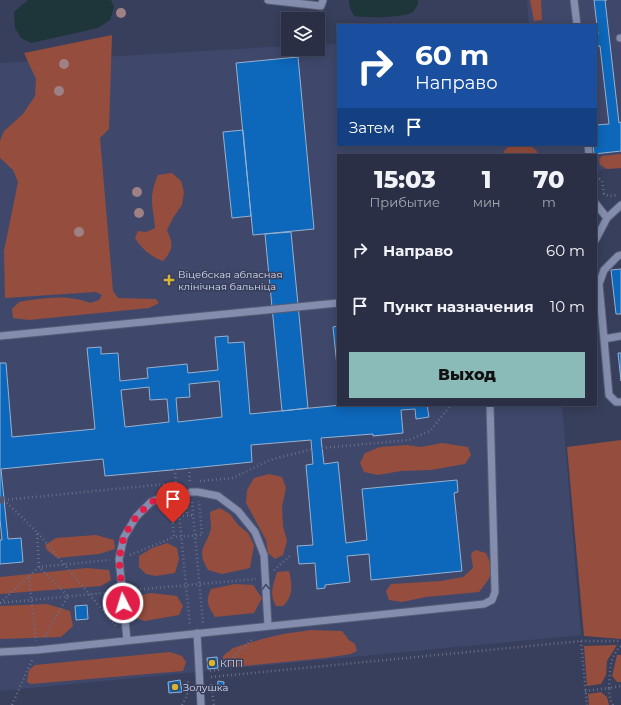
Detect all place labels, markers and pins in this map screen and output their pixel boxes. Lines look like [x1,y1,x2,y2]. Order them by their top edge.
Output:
place label: Віцебская абласная клінічная бальніца [178,268,283,293]
marker: Віцебская абласная клінічная бальніца [163,274,175,286]
pin [156,482,190,523]
place label: КПП [220,657,243,670]
marker: КПП [207,658,217,668]
place label: Золушка [183,681,228,694]
marker: Золушка [170,682,180,692]

